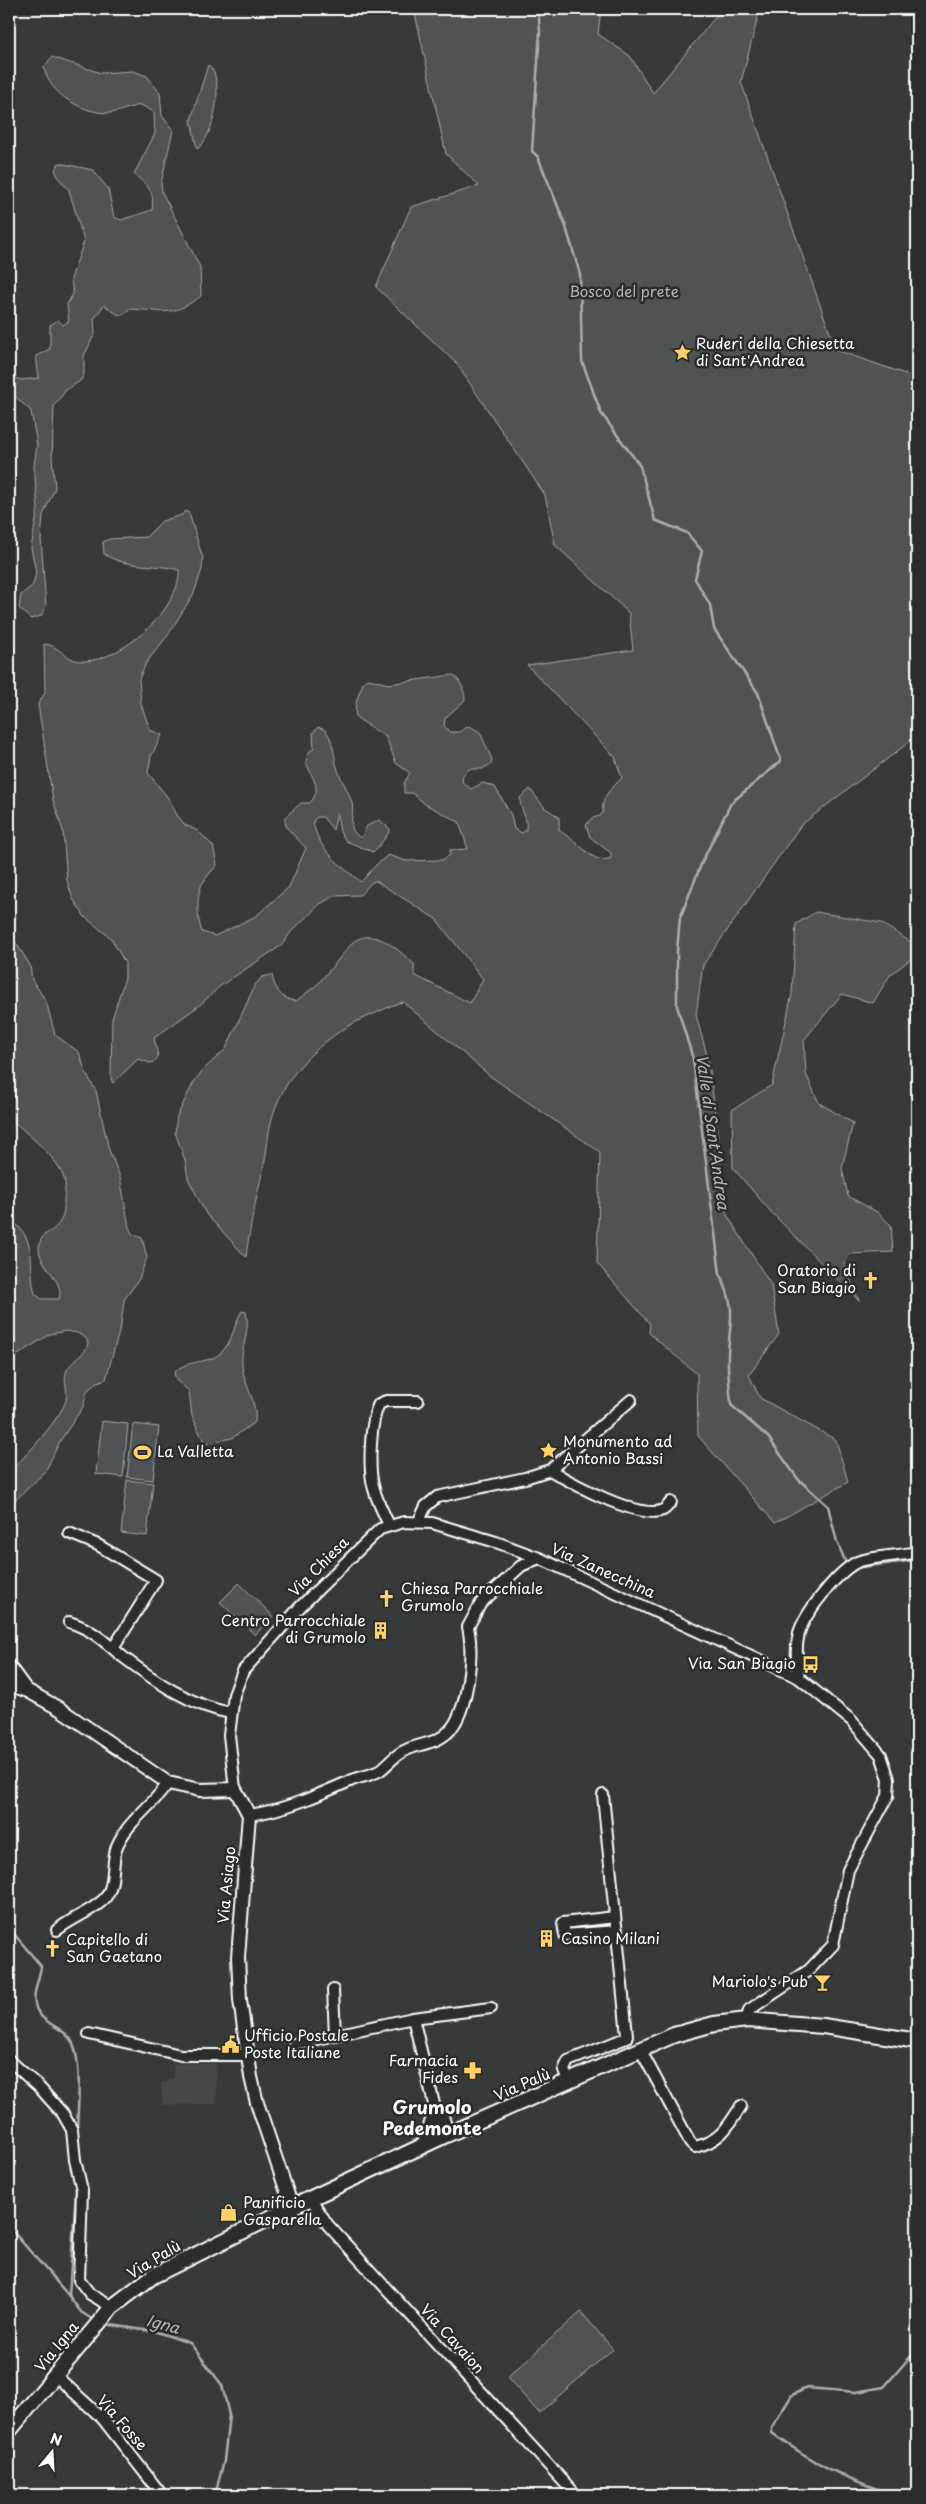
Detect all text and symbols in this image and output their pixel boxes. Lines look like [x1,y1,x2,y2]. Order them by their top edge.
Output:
park label: Bosco del prete [569,279,679,302]
place label: Ruderi della Chiesetta di Sant'Andrea [696,331,855,371]
place icon: Ruderi della Chiesetta di Sant'Andrea [672,343,692,363]
water label: Valle di Sant'Andrea [691,1053,737,1212]
place label: Oratorio di San Biagio [777,1258,856,1298]
church icon: Oratorio di San Biagio [860,1270,880,1290]
place label: Monumento ad Antonio Bassi [563,1429,672,1469]
place label: La Valletta [157,1439,234,1462]
place icon: Monumento ad Antonio Bassi [539,1441,559,1461]
sports icon: La Valletta [133,1442,153,1462]
street label: Via Chiesa [282,1530,354,1601]
street label: Via Zanecchina [548,1536,660,1603]
place label: Chiesa Parrocchiale Grumolo [401,1576,543,1616]
church icon: Chiesa Parrocchiale Grumolo [377,1588,397,1608]
place label: Centro Parrocchiale di Grumolo [221,1608,366,1648]
building icon: Centro Parrocchiale di Grumolo [370,1620,390,1640]
place label: Via San Biagio [688,1651,796,1674]
bus stop icon: Via San Biagio [800,1654,820,1674]
street label: Via Asiago [211,1845,240,1925]
place label: Casino Milani [561,1926,660,1949]
place label: Capitello di San Gaetano [66,1927,162,1967]
building icon: Casino Milani [537,1929,557,1949]
church icon: Capitello di San Gaetano [42,1939,62,1959]
place label: Mariolo's Pub [712,1969,808,1992]
bar icon: Mariolo's Pub [812,1972,832,1992]
place label: Ufficio Postale Poste Italiane [244,2023,349,2063]
public building icon: Ufficio Postale Poste Italiane [220,2035,240,2055]
place label: Farmacia Fides [389,2048,459,2088]
pharmacy icon: Farmacia Fides [462,2060,482,2080]
street label: Via Palù [490,2061,553,2106]
district label: Grumolo Pedemonte [383,2093,482,2141]
place label: Panificio Gasparella [243,2190,322,2230]
shop icon: Panificio Gasparella [219,2202,239,2222]
street label: Via Palù [122,2234,185,2284]
street label: Via Cavaion [415,2298,491,2378]
water label: Igna [144,2307,184,2339]
street label: Via Igna [28,2315,84,2376]
street label: Via Fosse [92,2389,154,2455]
north arrow [28,2426,78,2476]
text: N [48,2427,65,2451]

